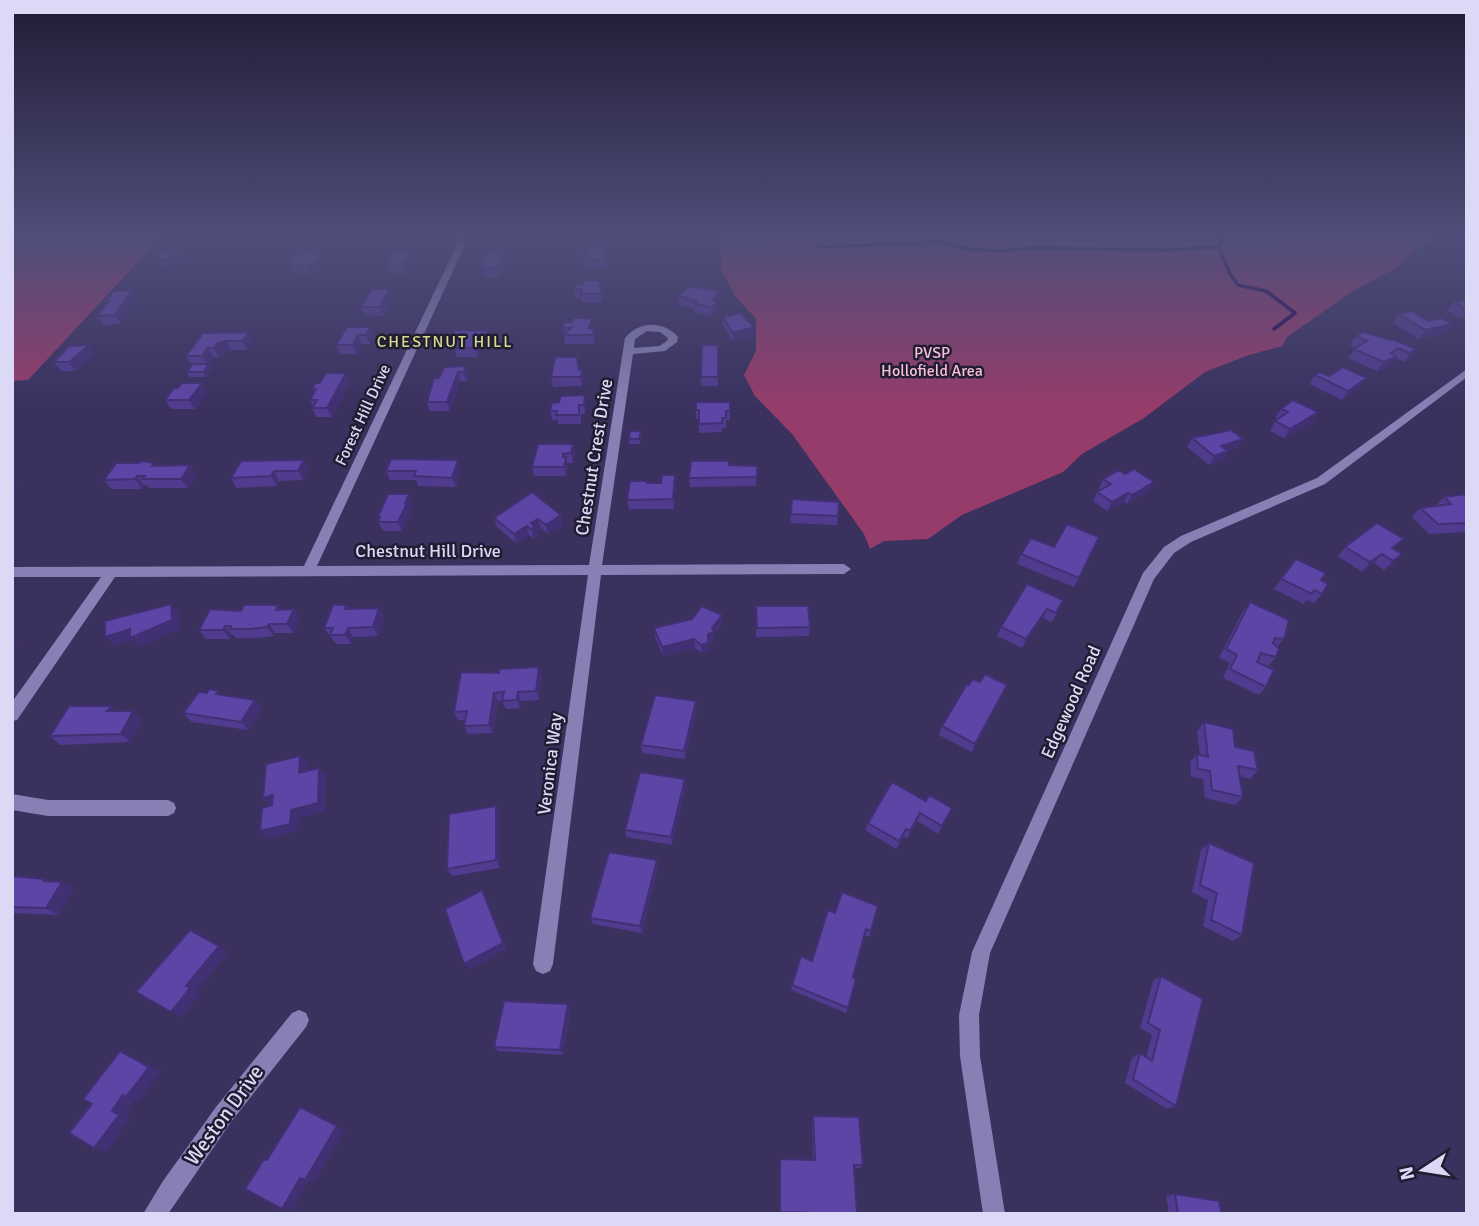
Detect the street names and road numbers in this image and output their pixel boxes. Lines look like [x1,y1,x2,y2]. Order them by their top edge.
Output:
street label: Forest Hill Drive [331,361,395,469]
street label: Chestnut Crest Drive [571,377,617,537]
street label: Chestnut Hill Drive [355,540,501,562]
street label: Edgewood Road [1036,642,1106,762]
street label: Veronica Way [533,711,567,816]
street label: Weston Drive [179,1060,269,1170]

